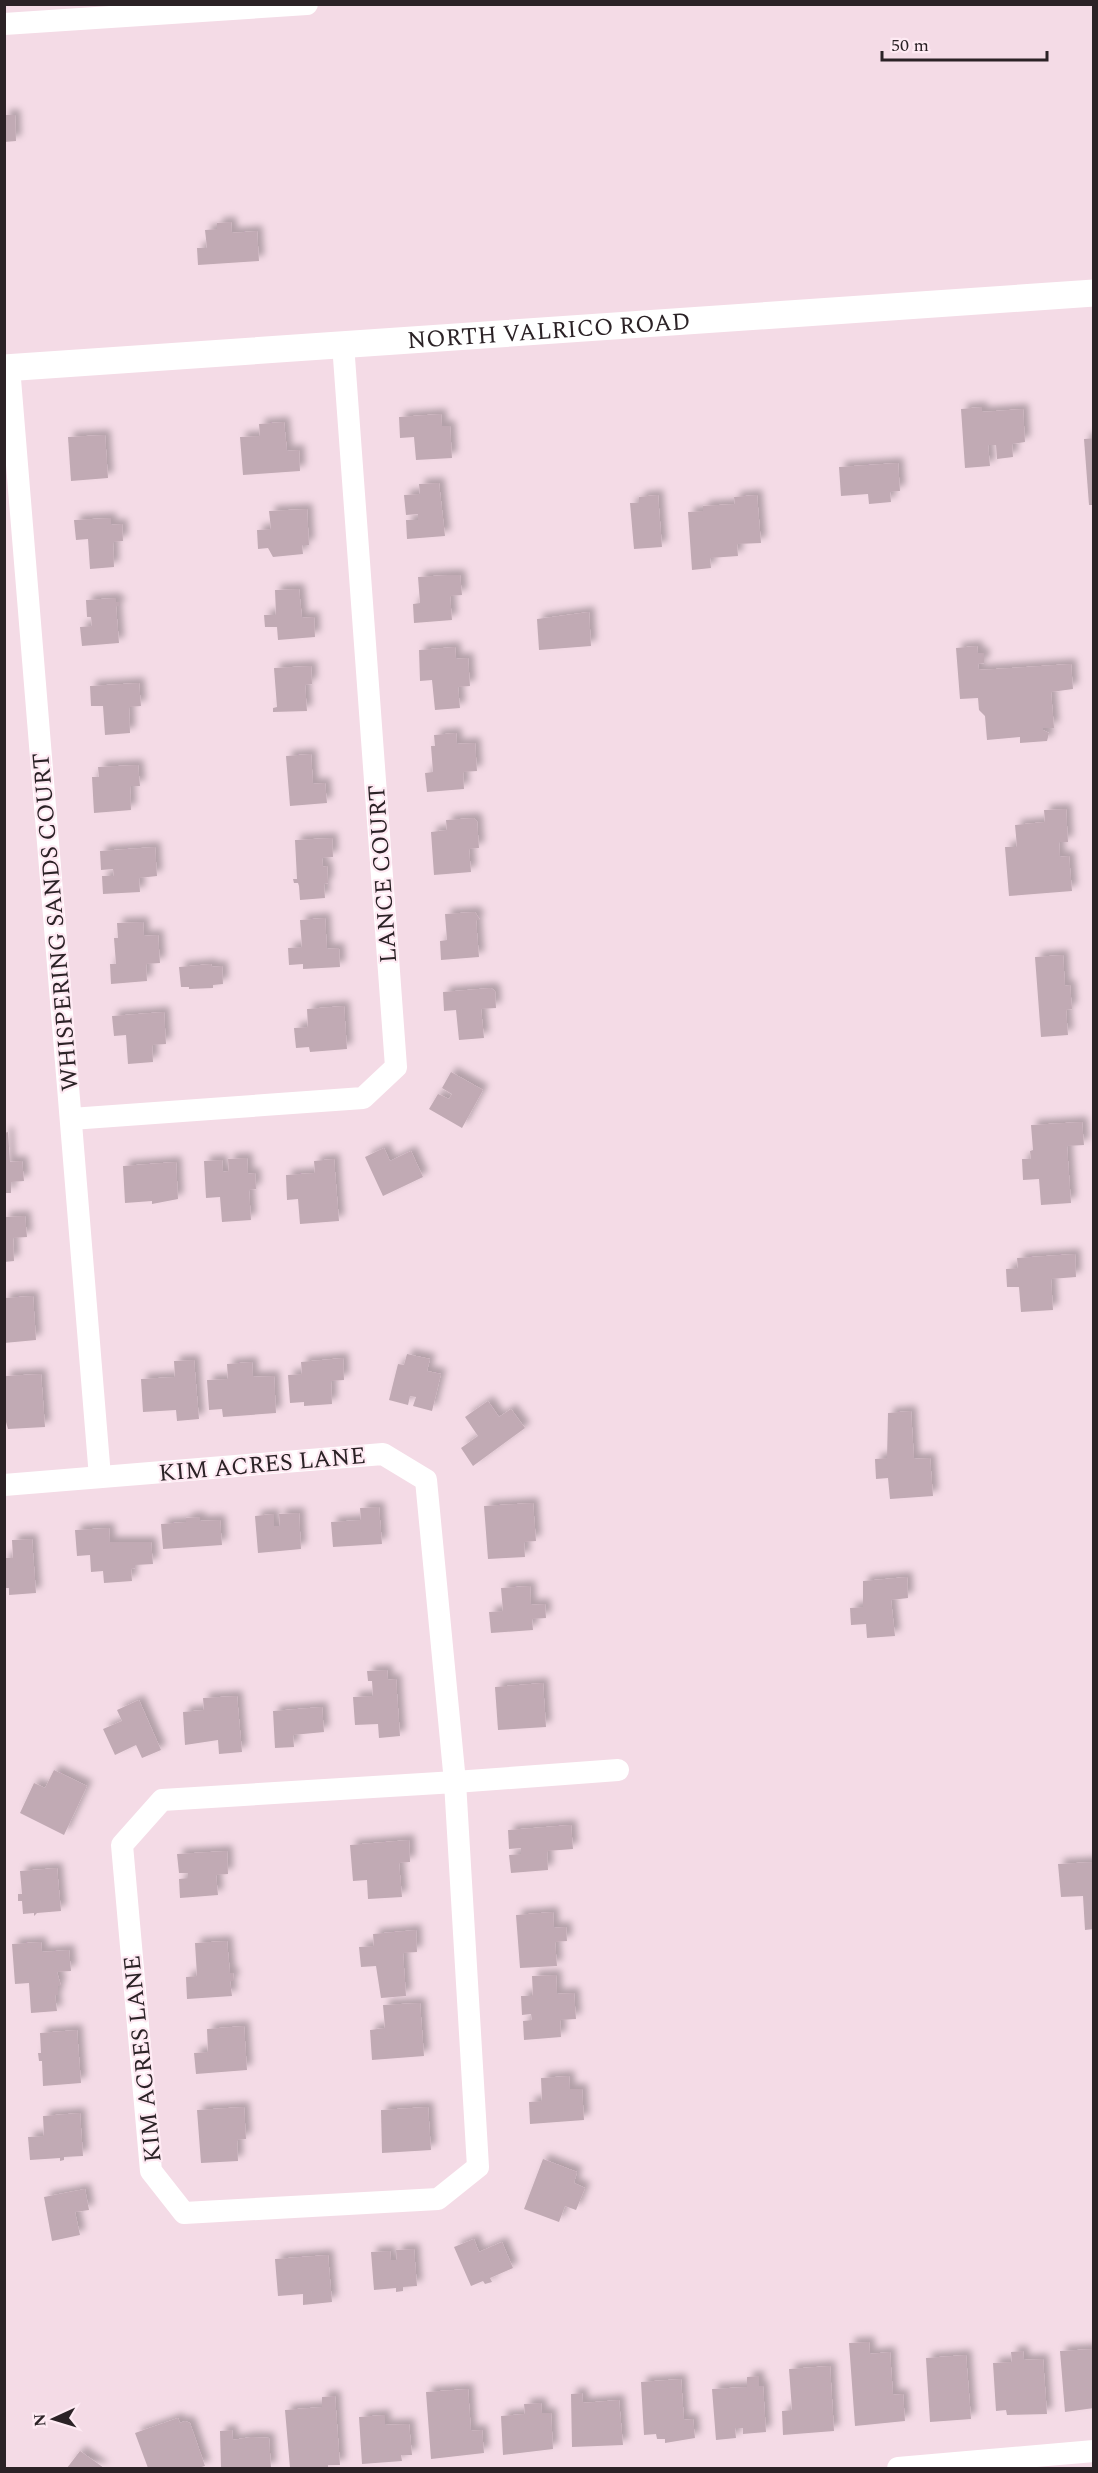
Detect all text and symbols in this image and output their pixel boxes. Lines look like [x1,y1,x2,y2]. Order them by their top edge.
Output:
scale bar [882,24,1047,62]
text: 50 m [891,32,929,59]
street label: NORTH VALRICO ROAD [406,304,692,359]
street label: WHISPERING SANDS COURT [23,751,89,1093]
street label: LANCE COURT [359,784,407,964]
street label: KIM ACRES LANE [157,1438,367,1492]
street label: KIM ACRES LANE [114,1954,172,2164]
north arrow [24,2389,84,2449]
text: N [28,2413,52,2427]

